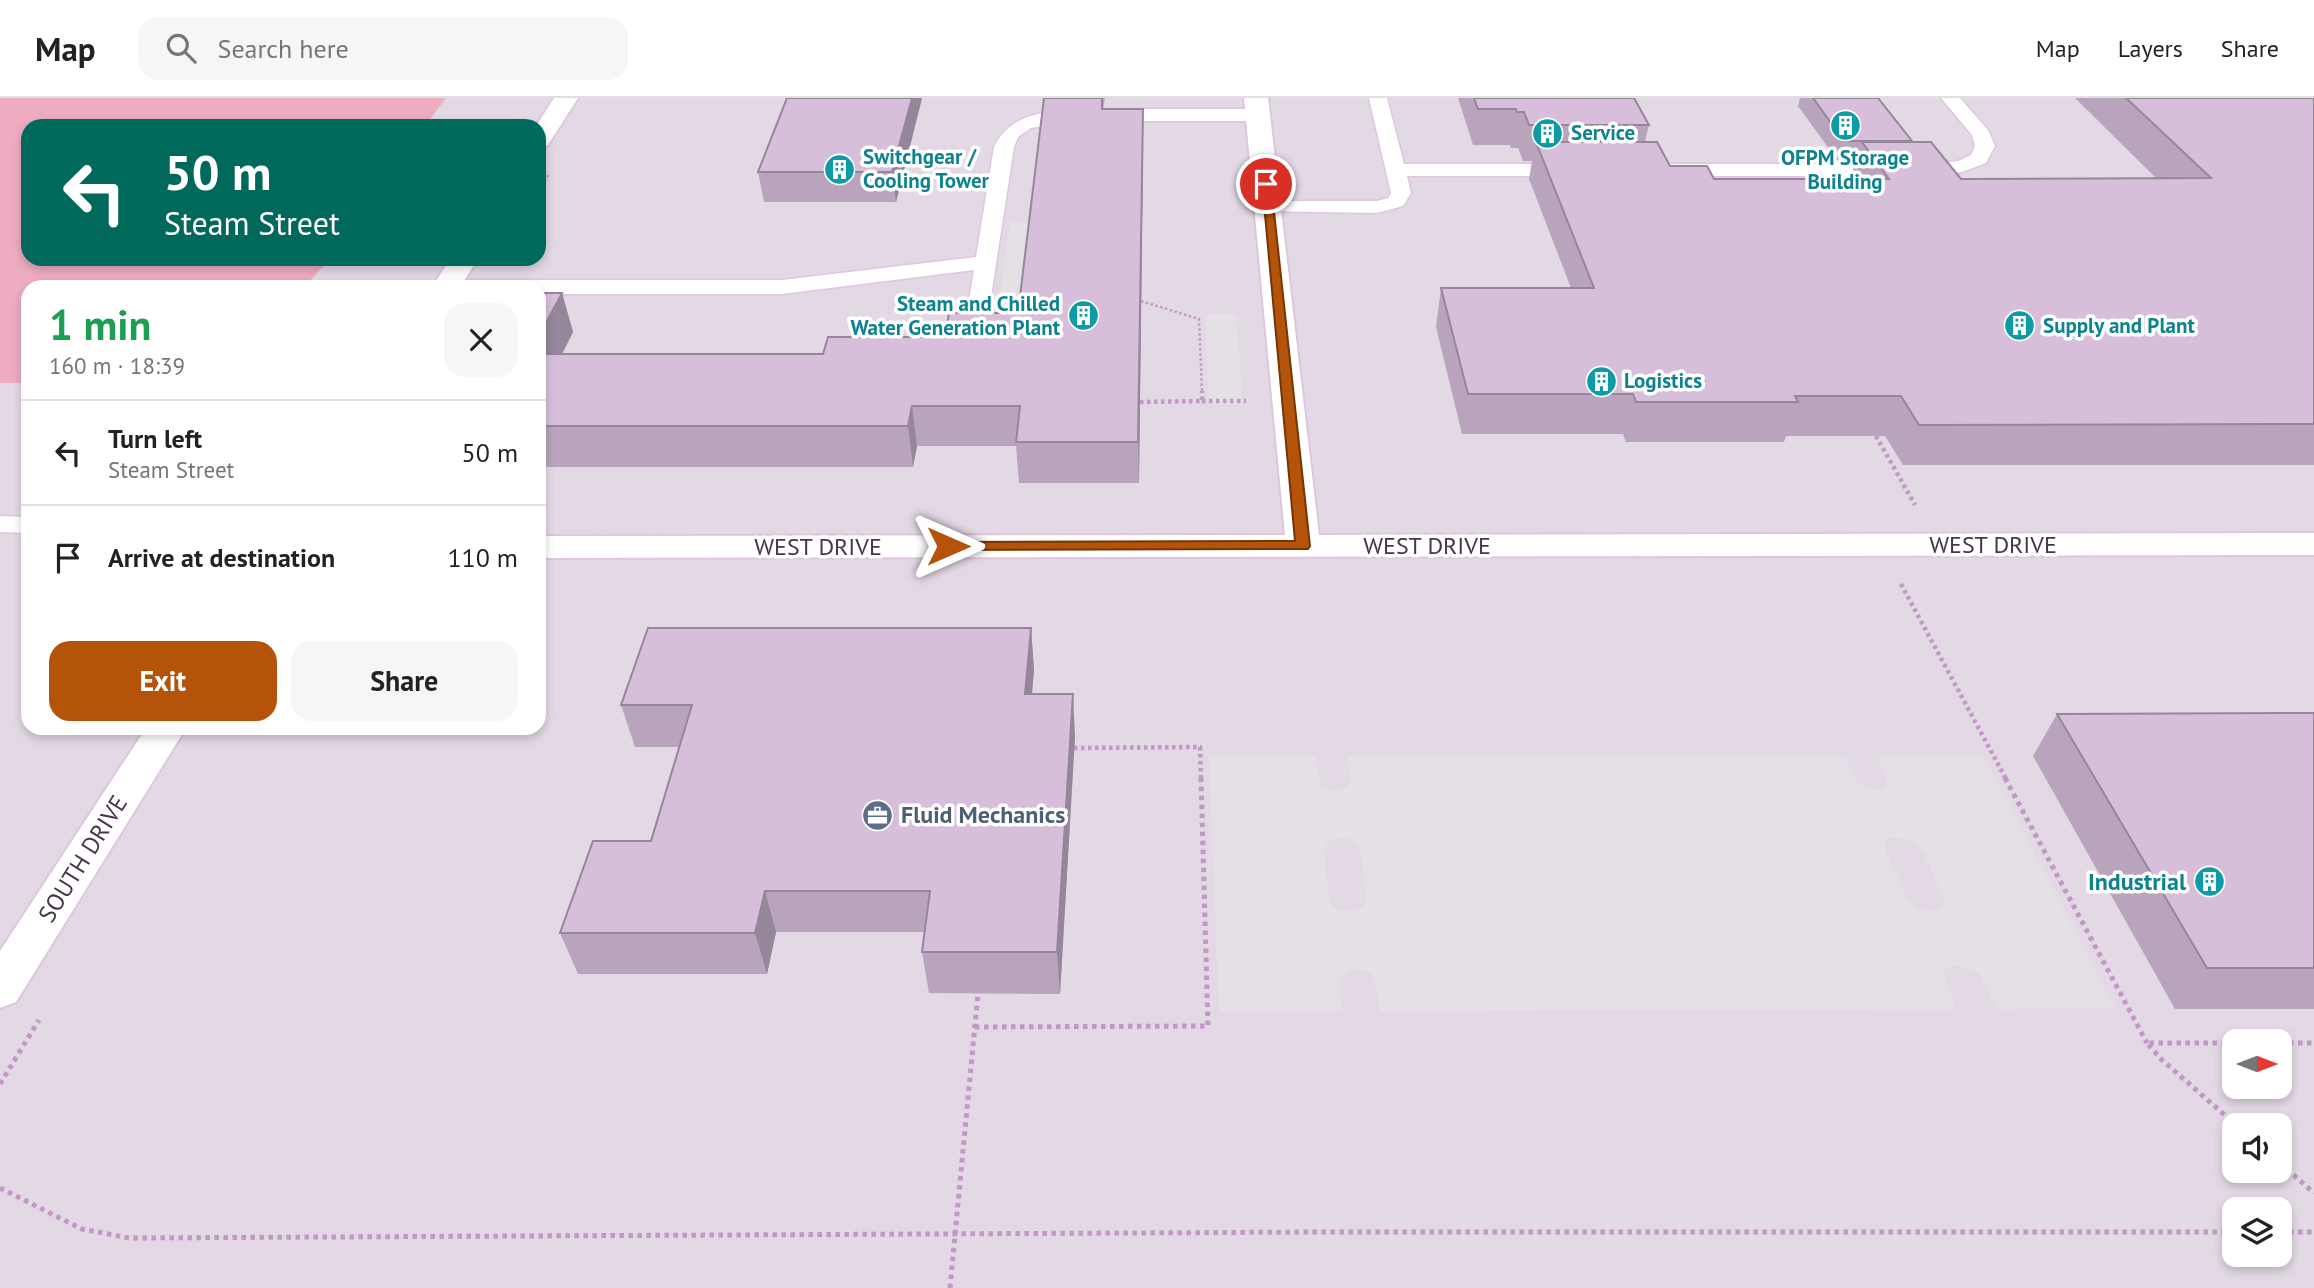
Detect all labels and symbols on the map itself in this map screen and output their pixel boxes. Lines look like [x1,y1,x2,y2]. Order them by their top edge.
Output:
building icon: OFPM Storage Building [1828,109,1862,143]
building icon: Service [1531,116,1565,150]
place label: Service [1571,119,1635,146]
place label: Switchgear / Cooling Tower [863,143,990,194]
place label: OFPM Storage Building [1781,144,1909,195]
building icon: Switchgear / Cooling Tower [823,152,857,186]
pin [1236,154,1296,214]
place label: Steam and Chilled Water Generation Plant [850,290,1061,341]
building icon: Steam and Chilled Water Generation Plant [1066,299,1100,333]
building icon: Supply and Plant [2003,309,2037,343]
place label: Supply and Plant [2043,312,2195,339]
building icon: Logistics [1584,364,1618,398]
place label: Logistics [1624,367,1702,394]
position arrow [911,509,985,583]
street label: WEST DRIVE [1929,529,2057,560]
street label: WEST DRIVE [1363,530,1491,561]
street label: WEST DRIVE [754,531,882,562]
street label: SOUTH DRIVE [31,789,134,928]
office icon: Fluid Mechanics [861,798,895,832]
place label: Fluid Mechanics [901,799,1065,830]
building icon: Industrial [2192,865,2226,899]
place label: Industrial [2088,866,2187,897]
north arrow [2222,1029,2292,1099]

